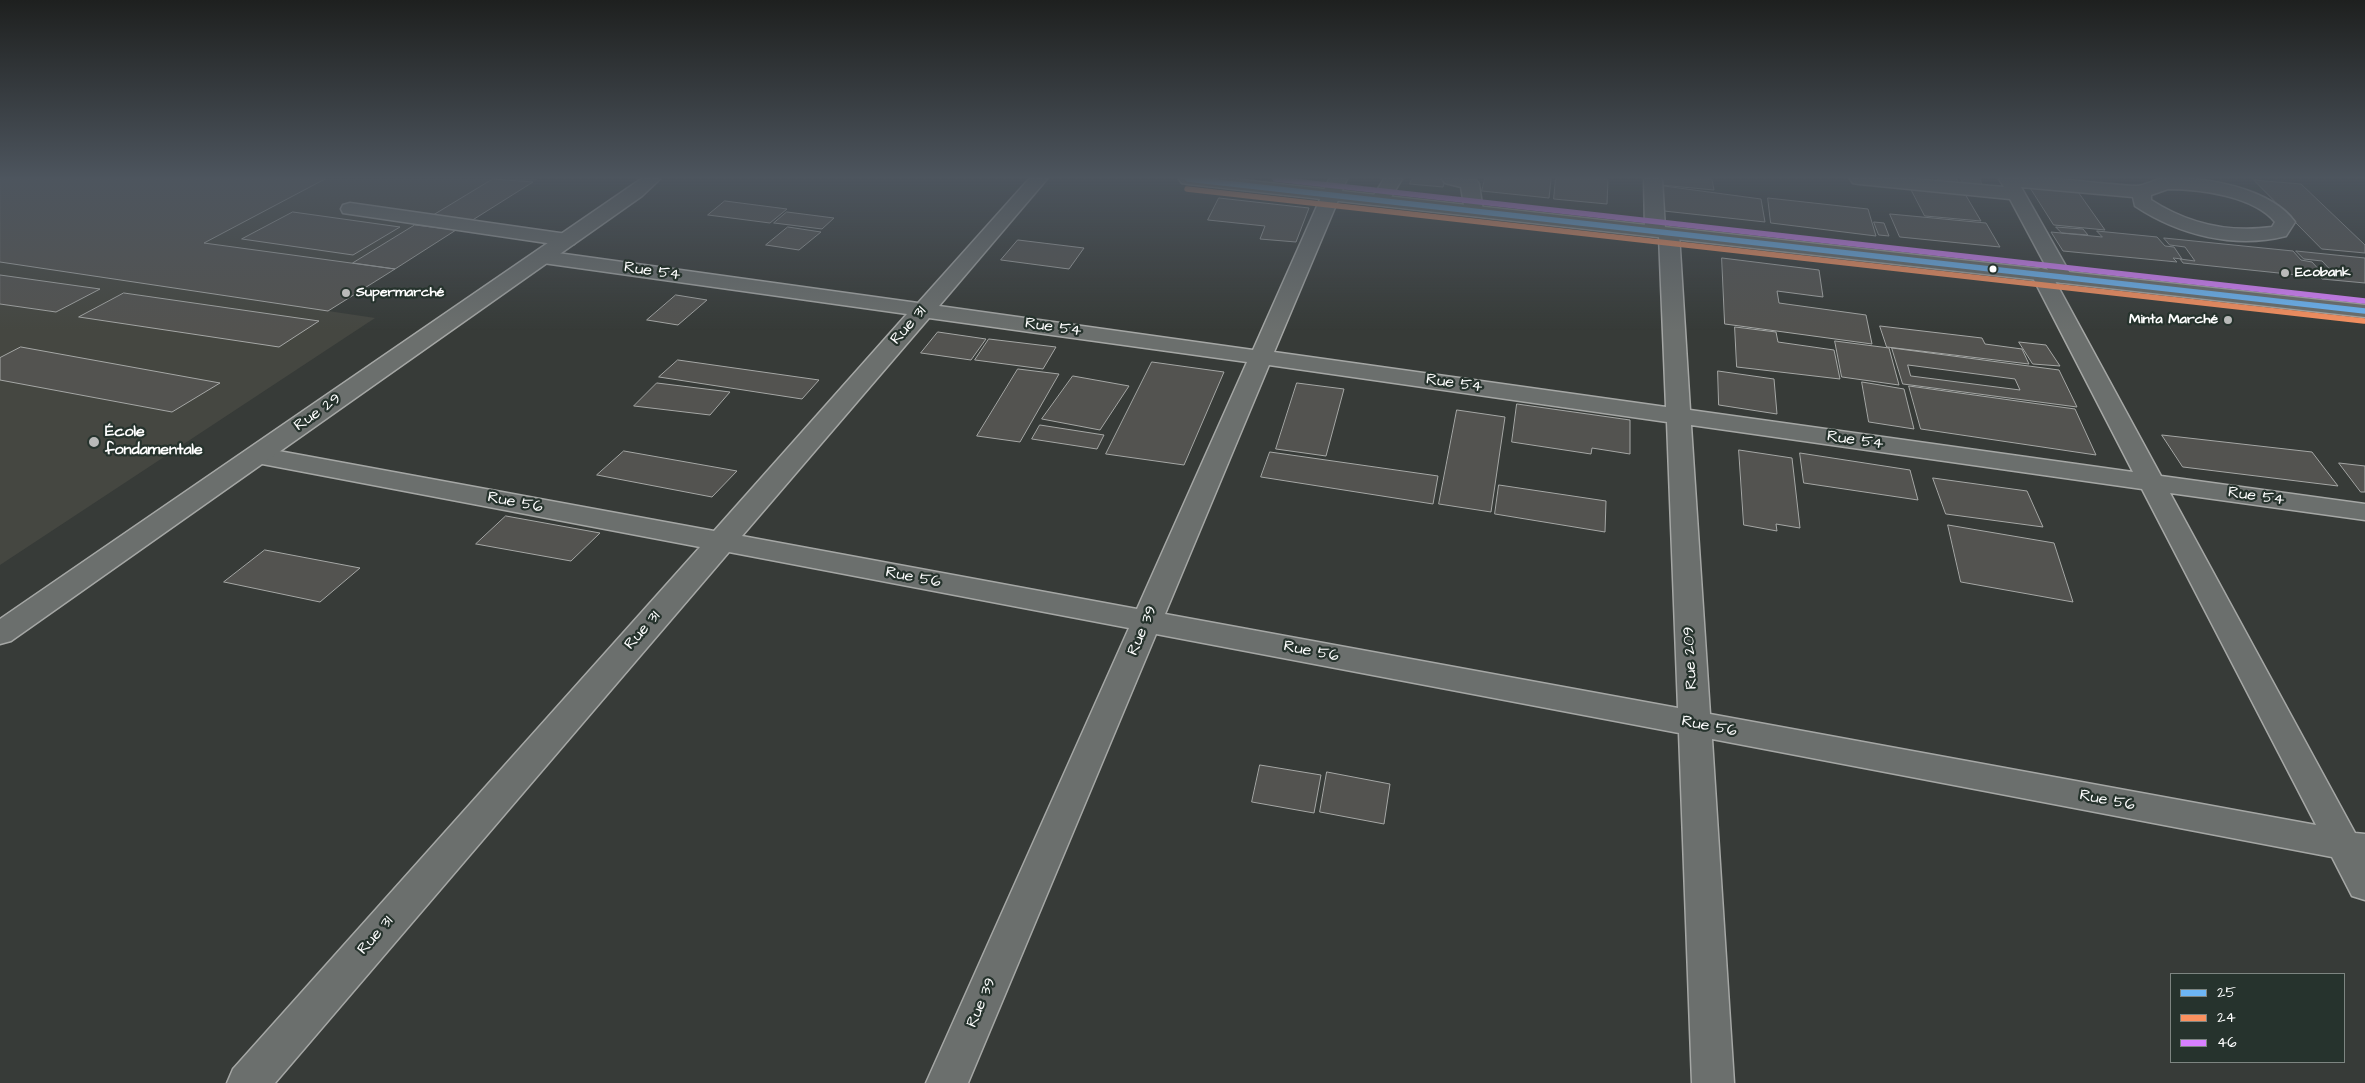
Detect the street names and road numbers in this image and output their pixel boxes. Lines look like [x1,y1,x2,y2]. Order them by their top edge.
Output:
street label: Rue 54 [623,259,681,285]
street label: Rue 31 [887,303,931,349]
street label: Rue 54 [1024,315,1082,341]
street label: Rue 54 [1425,371,1483,397]
street label: Rue 29 [291,390,345,436]
street label: Rue 54 [1826,428,1884,454]
street label: Rue 54 [2227,484,2285,510]
street label: Rue 56 [486,488,544,518]
street label: Rue 56 [884,563,942,593]
street label: Rue 39 [1124,603,1162,659]
street label: Rue 31 [621,608,665,654]
street label: Rue 209 [1680,626,1702,690]
street label: Rue 56 [1282,637,1340,667]
street label: Rue 56 [1680,712,1738,742]
street label: Rue 56 [2078,786,2136,816]
street label: Rue 31 [354,913,398,959]
street label: Rue 39 [963,975,1001,1031]

